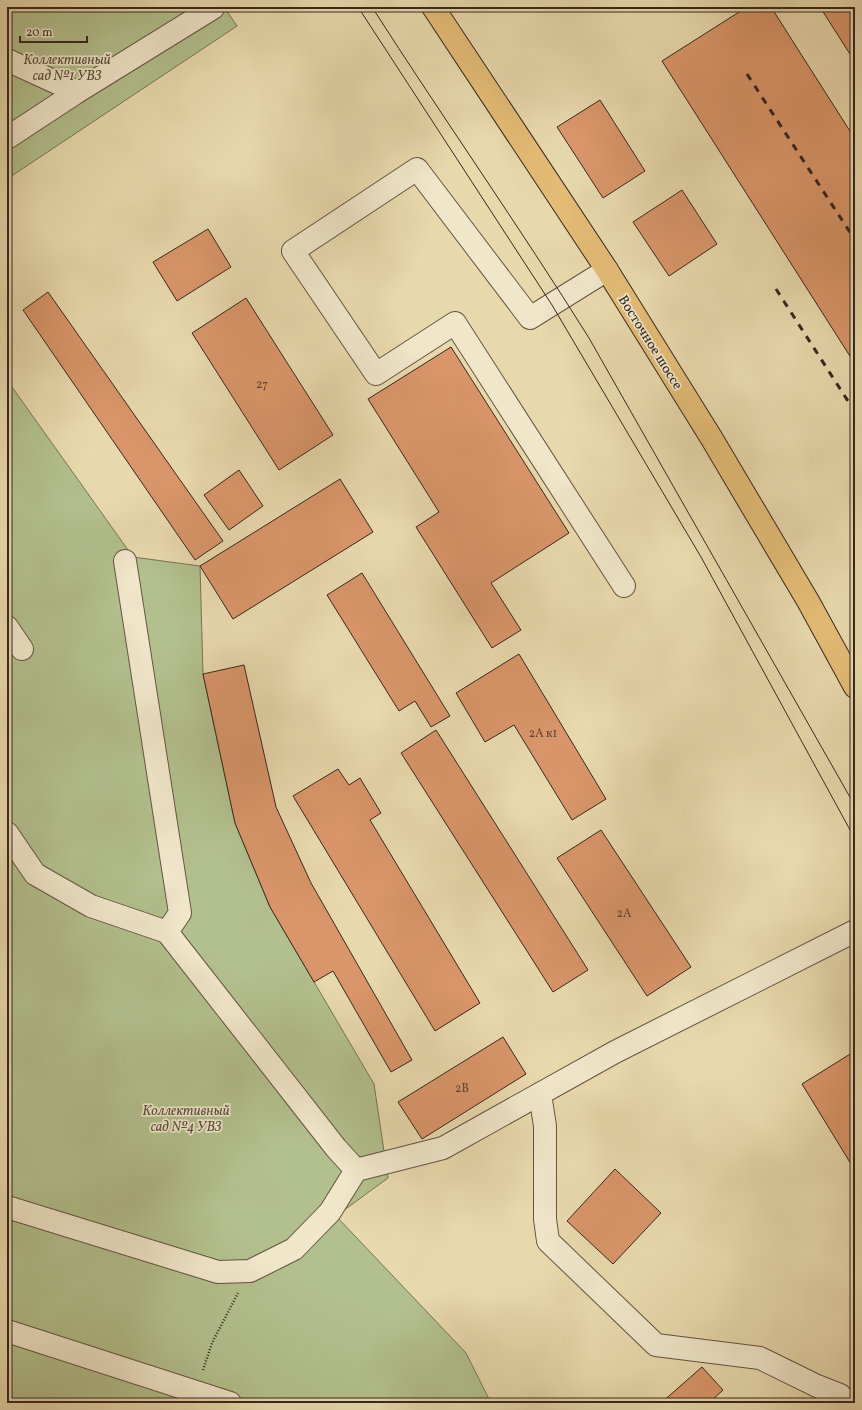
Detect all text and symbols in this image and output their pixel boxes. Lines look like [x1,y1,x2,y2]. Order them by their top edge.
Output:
scale bar [20,18,87,44]
text: 20 m [26,25,53,41]
park label: Коллективный сад №1 УВЗ [23,51,111,86]
street label: Восточное шоссе [613,292,687,394]
house number: 27 [256,377,268,393]
house number: 2А к1 [529,726,557,742]
house number: 2А [617,906,632,922]
house number: 2В [455,1081,469,1097]
park label: Коллективный сад №4 УВЗ [142,1102,230,1137]

